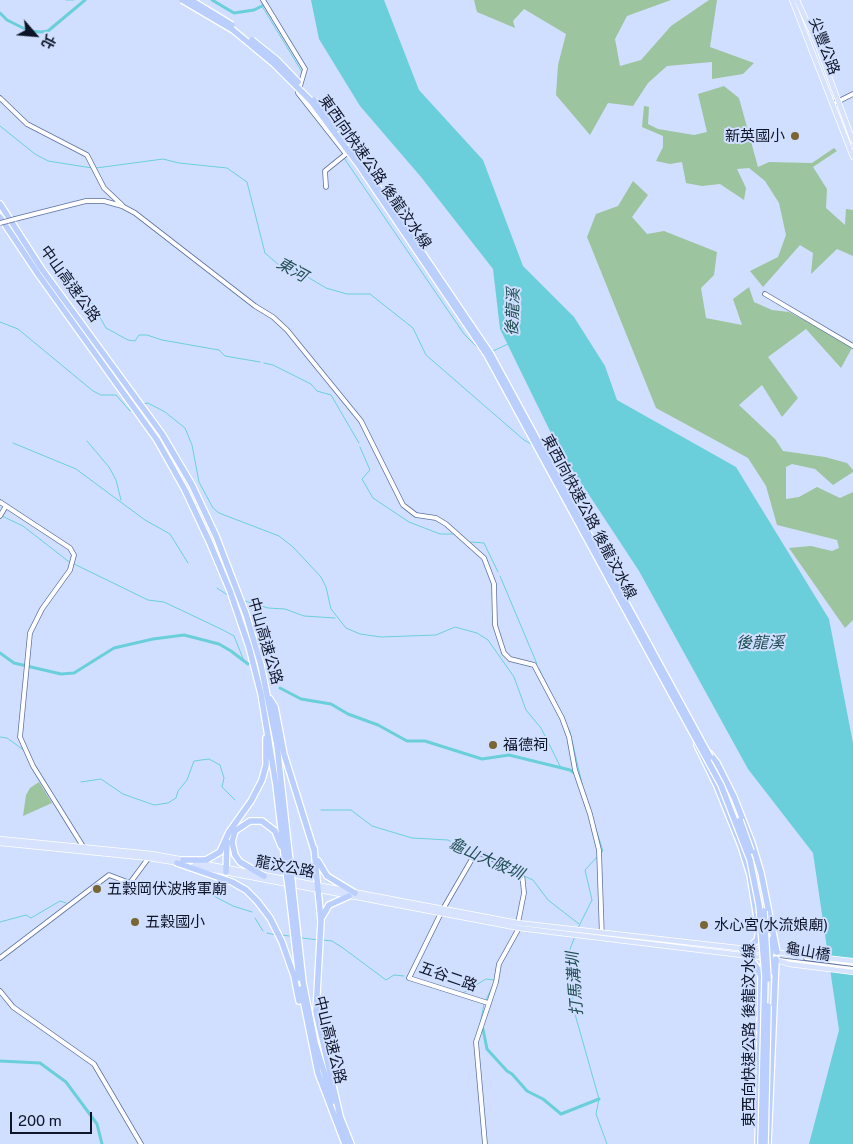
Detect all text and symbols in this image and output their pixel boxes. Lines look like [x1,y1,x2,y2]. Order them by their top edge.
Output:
north arrow [10,10,60,60]
street label: 尖豐公路 [805,15,843,77]
text: 北 [38,32,59,52]
street label: 東西向快速公路 後龍汶水線 [315,92,435,252]
place label: 新英國小 [725,127,785,145]
marker: 新英國小 [789,130,801,142]
street label: 中山高速公路 [36,242,104,326]
water label: 東河 [273,254,311,286]
water label: 後龍溪 [503,288,523,336]
street label: 東西向快速公路 後龍汶水線 [538,432,640,602]
street label: 中山高速公路 [244,595,286,687]
water label: 後龍溪 [736,633,784,653]
place label: 福德祠 [503,736,548,754]
marker: 福德祠 [487,739,499,751]
water label: 龜山大陂圳 [446,834,526,884]
street label: 龍汶公路 [254,852,316,882]
place label: 五穀岡伏波將軍廟 [107,880,227,898]
marker: 五穀岡伏波將軍廟 [91,883,103,895]
place label: 五穀國小 [145,913,205,931]
marker: 五穀國小 [129,916,141,928]
place label: 水心宮(水流娘廟) [714,916,828,934]
marker: 水心宮(水流娘廟) [698,919,710,931]
street label: 龜山橋 [784,939,832,965]
street label: 東西向快速公路 後龍汶水線 [740,943,758,1127]
water label: 打馬溝圳 [563,951,587,1017]
street label: 五谷二路 [417,959,479,995]
street label: 中山高速公路 [310,994,350,1086]
scale bar [12,1102,95,1134]
text: 200 m [18,1112,62,1129]

